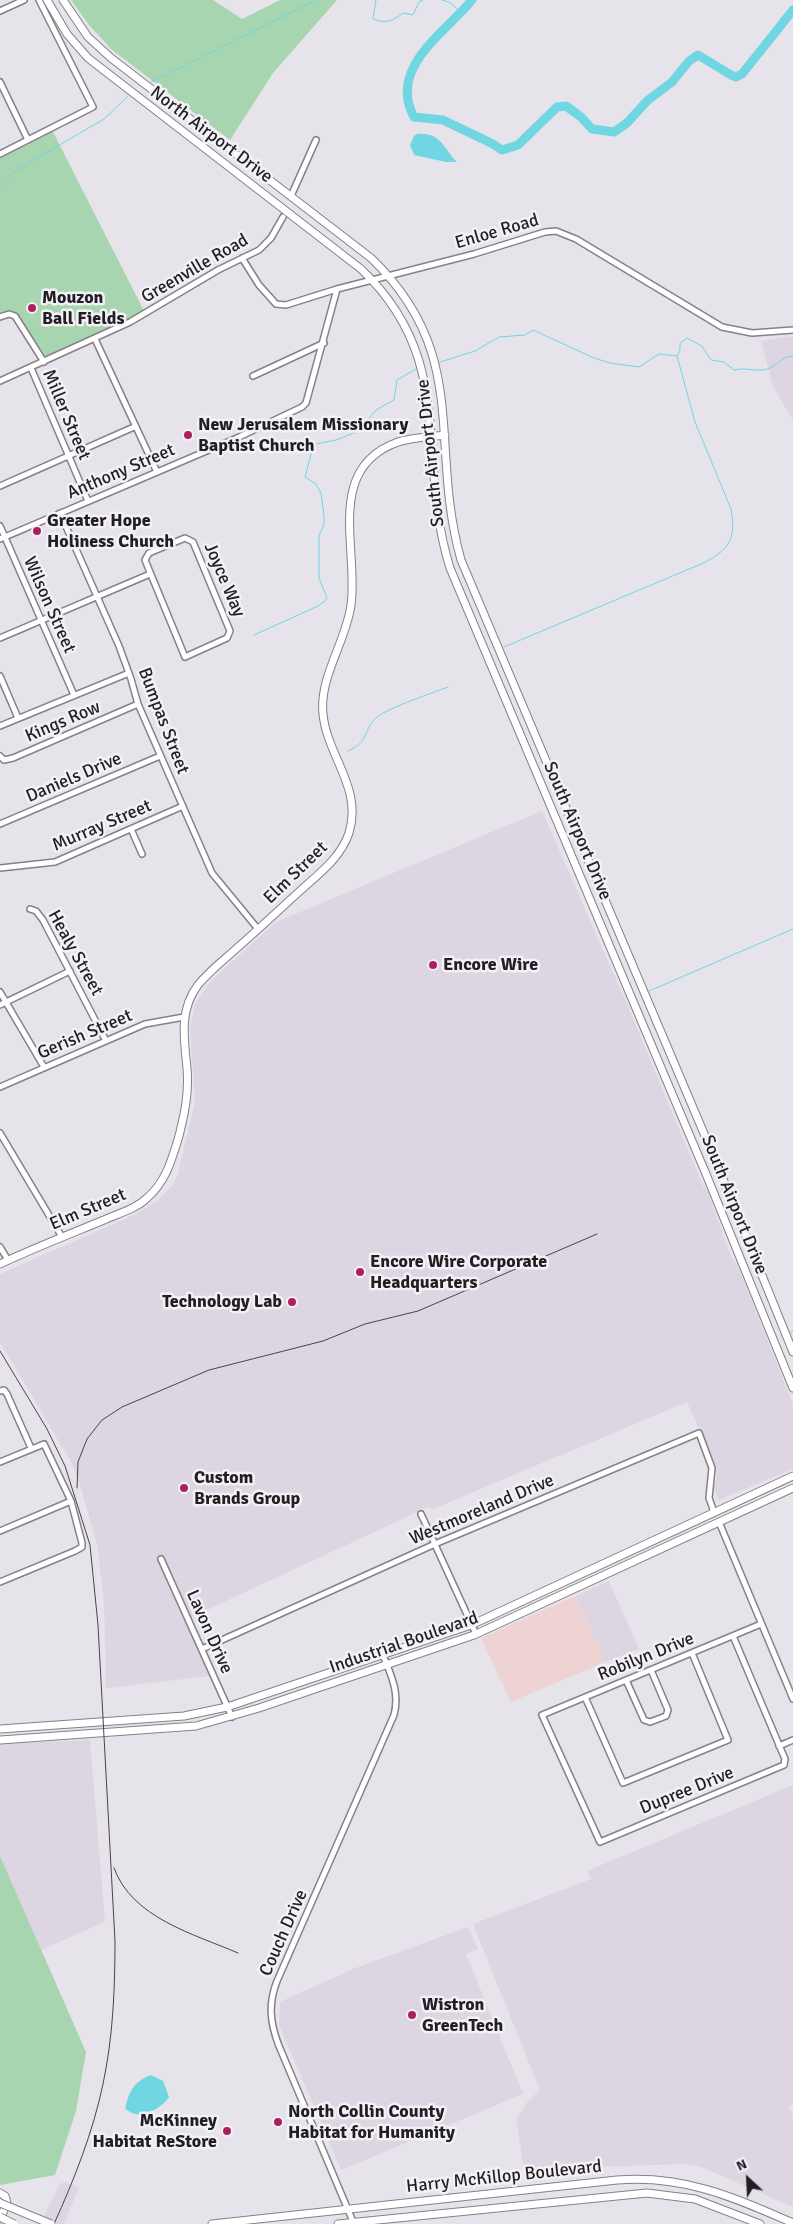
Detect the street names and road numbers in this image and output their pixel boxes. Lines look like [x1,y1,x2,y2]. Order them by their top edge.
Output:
street label: North Airport Drive [146,82,276,188]
street label: Enloe Road [453,210,541,254]
street label: Greenville Road [138,230,252,308]
street label: Miller Street [37,367,95,463]
street label: South Airport Drive [413,378,449,528]
street label: Anthony Street [64,440,178,504]
street label: Joyce Way [199,540,249,620]
street label: Wilson Street [18,553,80,657]
street label: Bumpas Street [133,665,193,777]
street label: Kings Row [22,697,104,747]
street label: Daniels Drive [23,748,125,808]
street label: South Airport Drive [538,759,616,903]
street label: Murray Street [49,795,155,857]
street label: Elm Street [259,837,333,909]
street label: Healy Street [43,906,107,1000]
street label: Gerish Street [34,1005,136,1065]
street label: South Airport Drive [696,1132,772,1278]
street label: Elm Street [47,1184,129,1236]
street label: Westmoreland Drive [407,1470,557,1550]
street label: Lavon Drive [181,1587,237,1677]
street label: Industrial Boulevard [327,1607,481,1679]
street label: Robilyn Drive [595,1628,697,1686]
street label: Dupree Drive [637,1762,737,1820]
street label: Couch Drive [255,1886,313,1980]
street label: Harry McKillop Boulevard [405,2156,603,2198]

